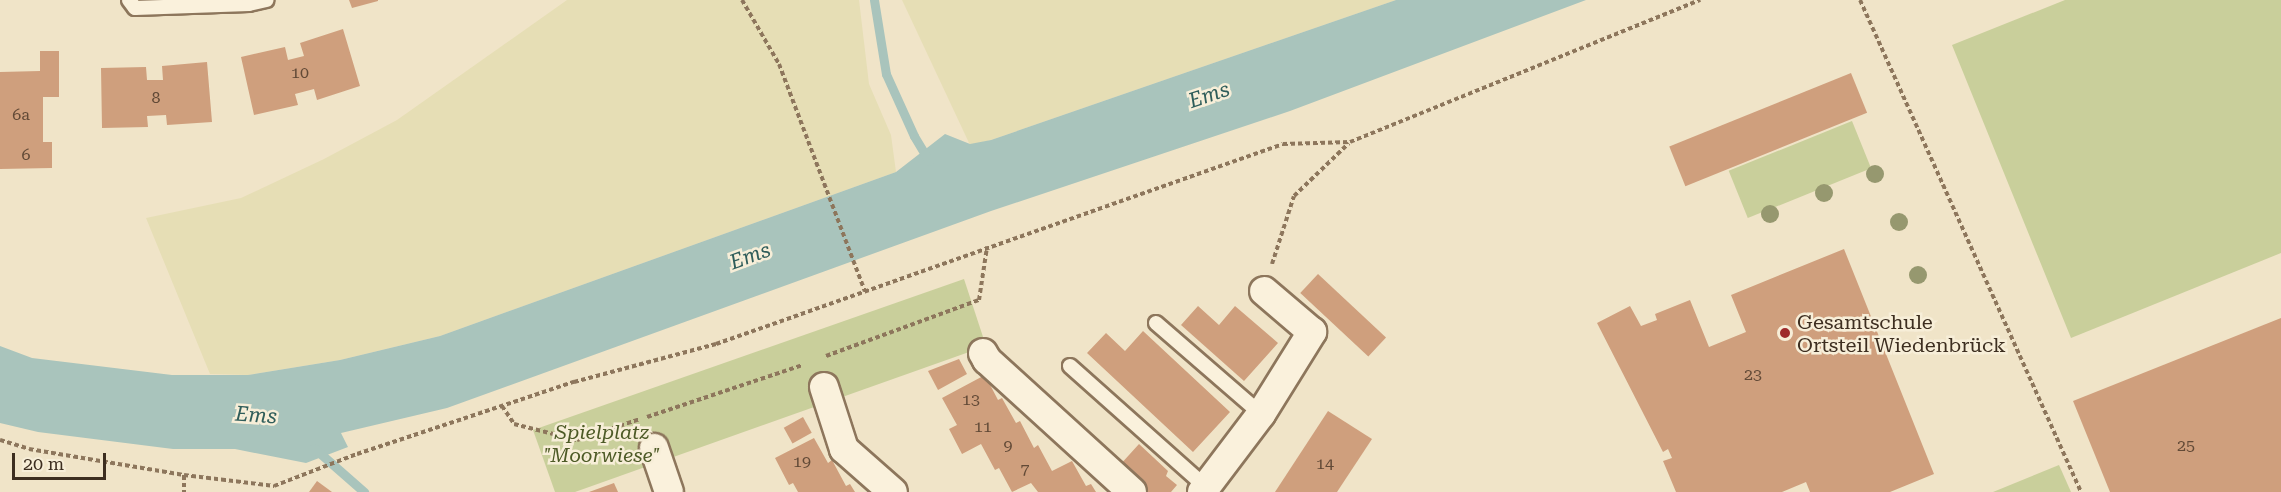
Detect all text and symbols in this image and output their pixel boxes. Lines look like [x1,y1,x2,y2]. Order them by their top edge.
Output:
house number: 10 [291,63,309,83]
water label: Ems [1185,76,1233,114]
house number: 8 [152,88,160,108]
house number: 6a [12,105,30,125]
house number: 6 [22,145,30,165]
water label: Ems [726,237,774,275]
place label: Gesamtschule Ortsteil Wiedenbrück [1797,310,2006,357]
marker: Gesamtschule Ortsteil Wiedenbrück [1778,326,1792,340]
house number: 23 [1744,365,1762,385]
house number: 13 [962,390,980,410]
water label: Ems [234,401,278,429]
house number: 11 [974,417,992,437]
park label: Spielplatz "Moorwiese" [544,421,660,468]
house number: 9 [1004,436,1012,456]
house number: 25 [2177,436,2195,456]
scale bar [15,441,110,479]
house number: 19 [793,452,811,472]
text: 20 m [23,453,64,474]
house number: 14 [1316,454,1334,474]
house number: 7 [1021,459,1029,479]

